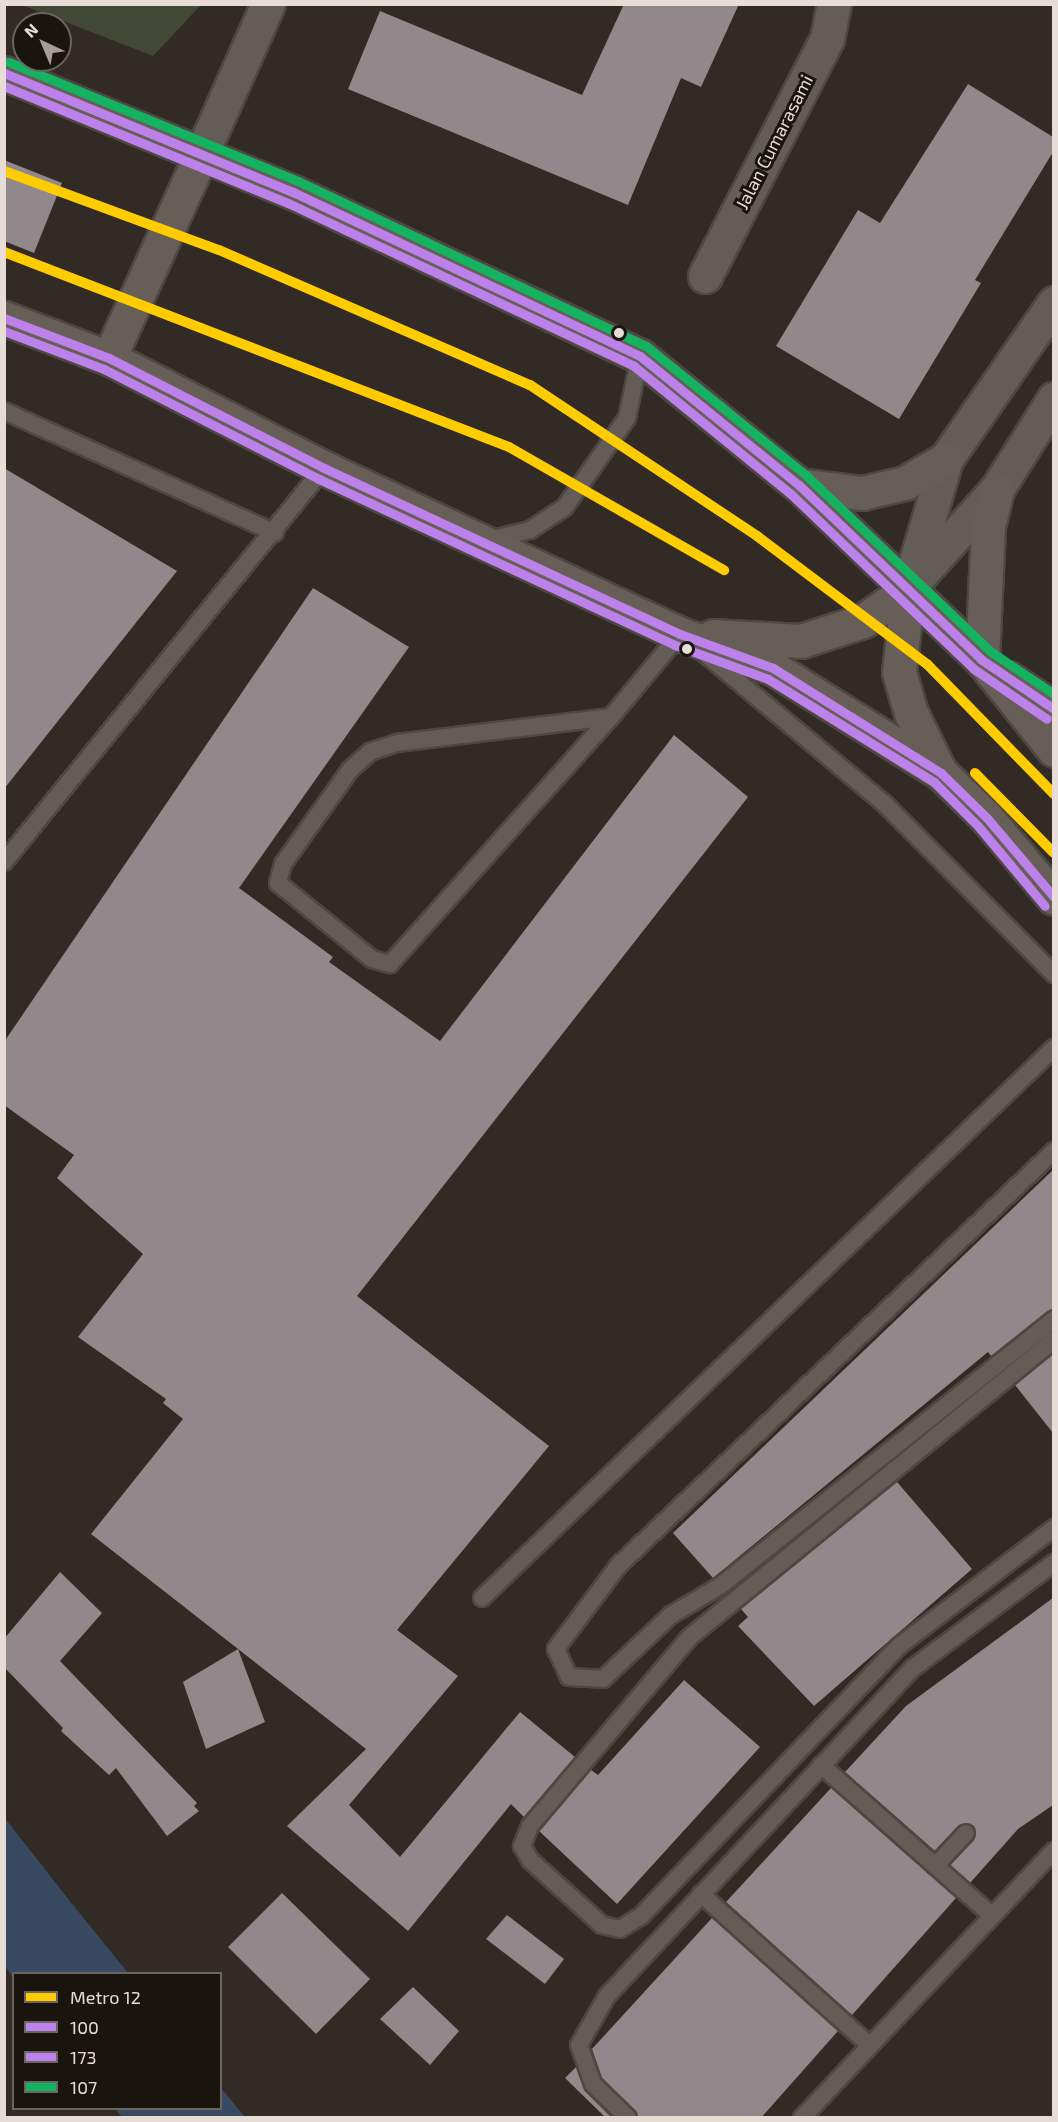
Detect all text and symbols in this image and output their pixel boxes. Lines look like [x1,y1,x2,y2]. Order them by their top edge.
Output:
north arrow [12,12,72,72]
text: N [20,19,41,41]
street label: Jalan Cumarasami [731,71,817,213]
unlabelled marker [613,327,625,339]
unlabelled marker [681,643,693,655]
legend [12,1972,222,2110]
text: Metro 12 [70,1986,141,2008]
text: 100 [70,2016,99,2038]
text: 173 [70,2046,96,2068]
text: 107 [70,2076,97,2098]

